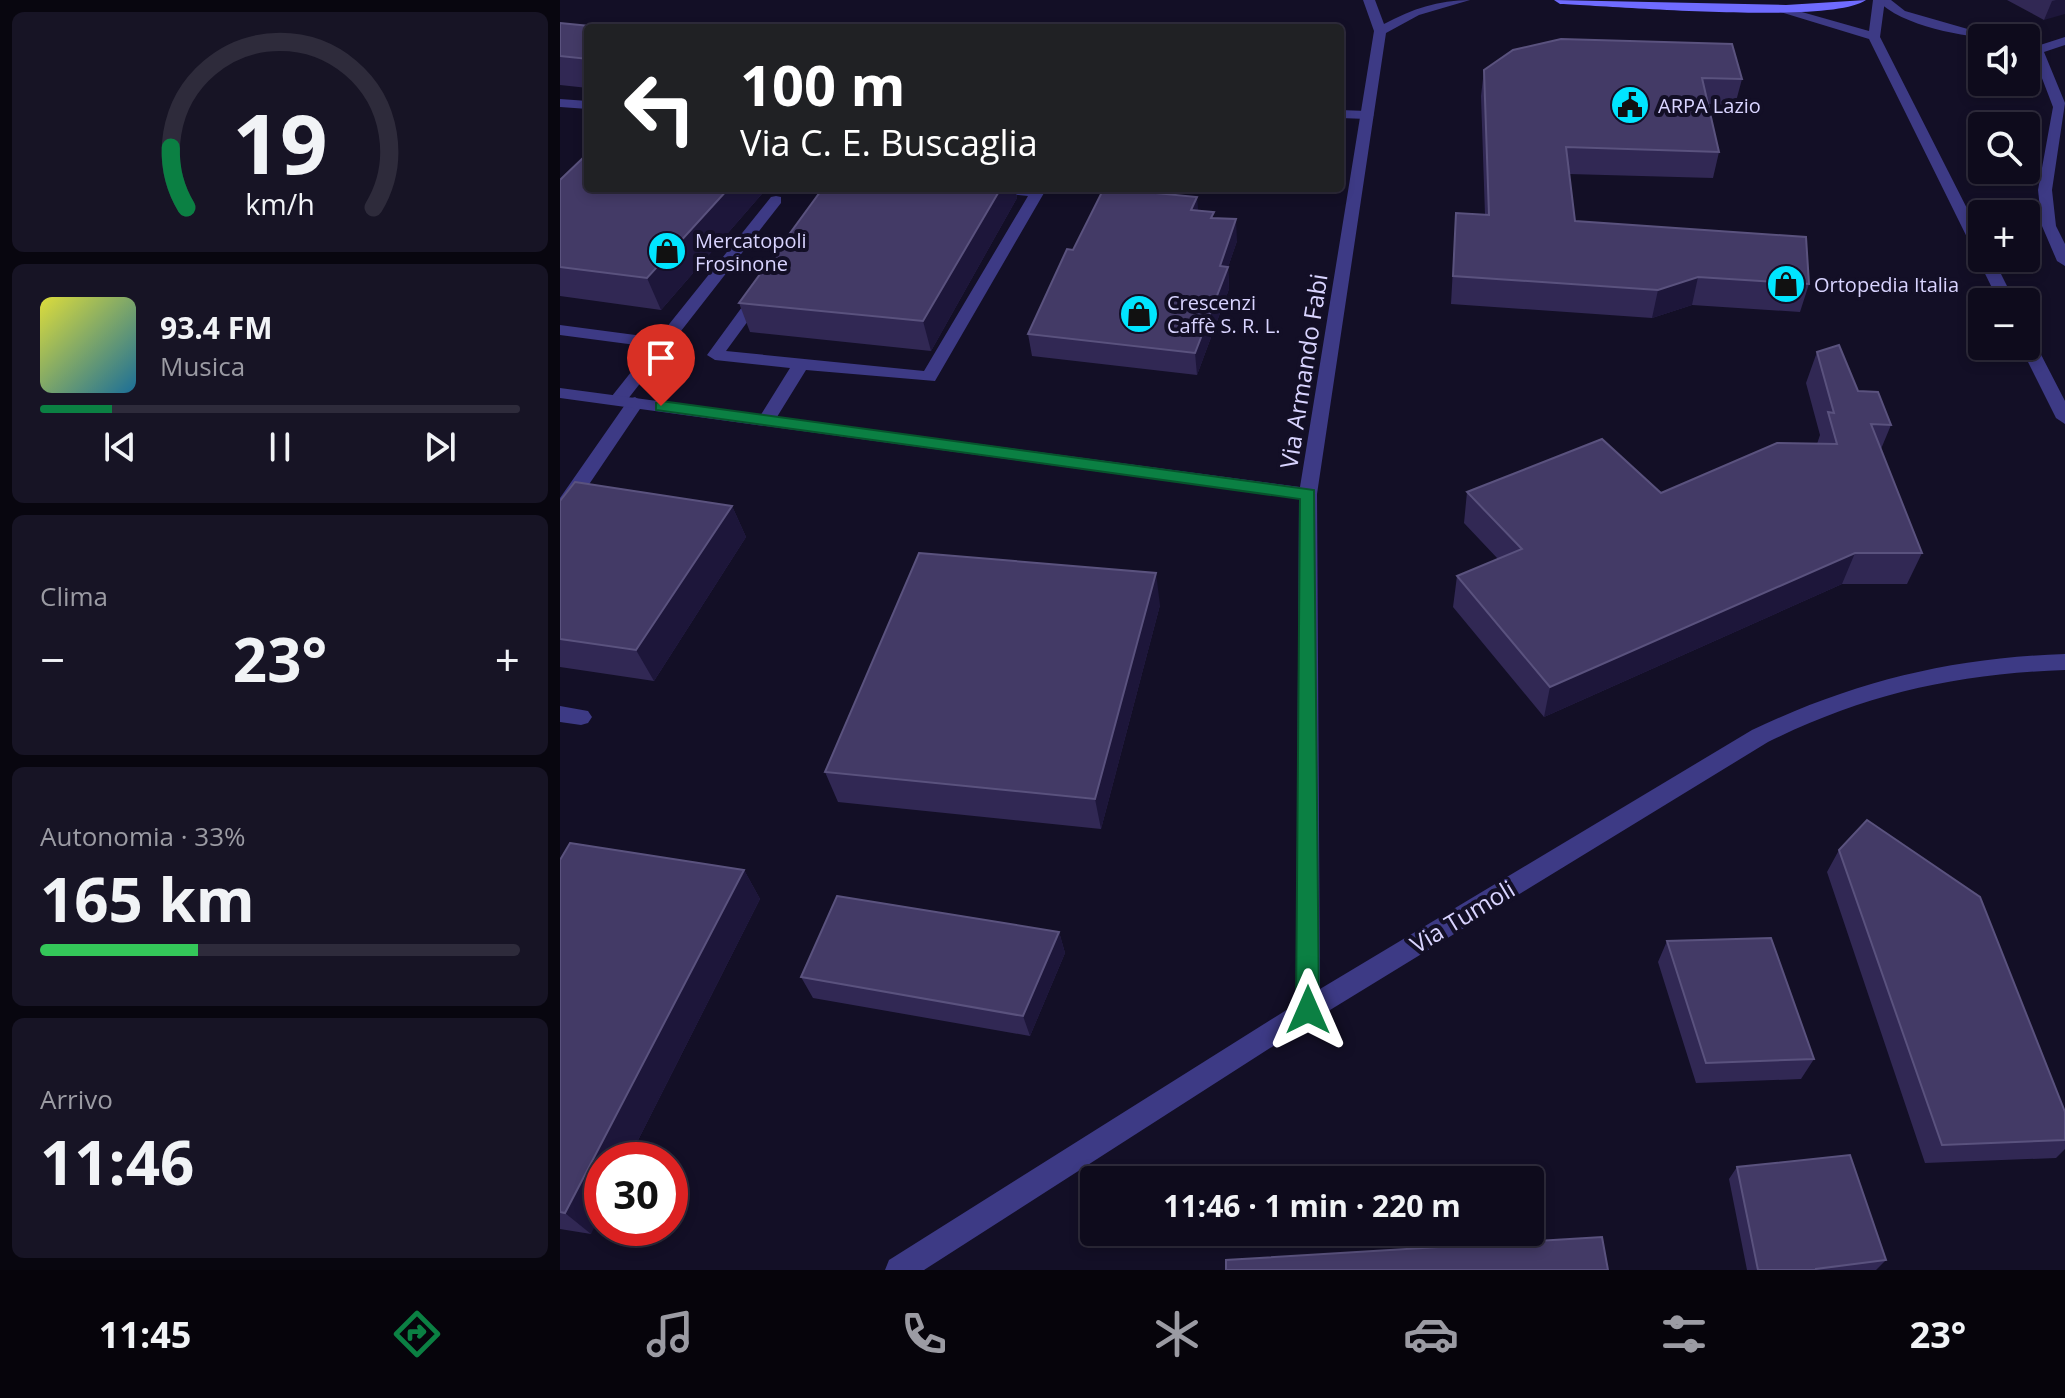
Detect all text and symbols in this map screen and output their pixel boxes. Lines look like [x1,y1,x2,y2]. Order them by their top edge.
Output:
map controls [1968,24,2040,360]
button: sound [1968,24,2040,96]
text: 100 m [740,46,906,122]
icon: left [608,56,712,160]
text: 19 [232,84,328,197]
public building icon: ARPA Lazio [1609,84,1651,126]
place label: ARPA Lazio [1658,92,1761,119]
button: search [1968,112,2040,184]
text: Via C. E. Buscaglia [740,118,1038,167]
text: km/h [245,184,315,223]
button: + [1968,200,2040,272]
place label: Mercatopoli Frosinone [695,227,807,277]
shop icon: Mercatopoli Frosinone [646,230,688,272]
shop icon: Ortopedia Italia [1765,263,1807,305]
street label: Via Armando Fabi [1271,271,1335,471]
place label: Ortopedia Italia [1814,271,1959,298]
button: − [1968,288,2040,360]
place label: Crescenzi Caffè S. R. L. [1167,289,1281,339]
shop icon: Crescenzi Caffè S. R. L. [1118,293,1160,335]
text: 93.4 FM [160,307,273,348]
pin [627,324,695,406]
icon: arrive [639,336,683,380]
text: Musica [160,348,245,384]
icon: previous [98,425,142,469]
icon: pause [258,425,302,469]
icon: next [418,425,462,469]
text: Clima [40,578,108,614]
text: 23° [233,618,327,700]
text: − [40,629,65,689]
text: + [495,629,520,689]
text: Autonomia · 33% [40,818,246,854]
text: 165 km [40,858,255,940]
street label: Via Tumoli [1404,872,1520,960]
position arrow [1266,968,1350,1052]
text: Arrivo [40,1081,113,1117]
text: 11:46 [40,1121,194,1203]
speed limit sign: 30 [584,1142,688,1246]
text: 11:46 · 1 min · 220 m [1163,1185,1461,1226]
icon: directions [389,1306,445,1362]
icon: music [642,1306,698,1362]
icon: phone [896,1306,952,1362]
icon: climate [1149,1306,1205,1362]
icon: car [1403,1306,1459,1362]
icon: filters [1656,1306,1712,1362]
text: 11:45 [99,1310,191,1359]
text: 23° [1910,1310,1966,1359]

